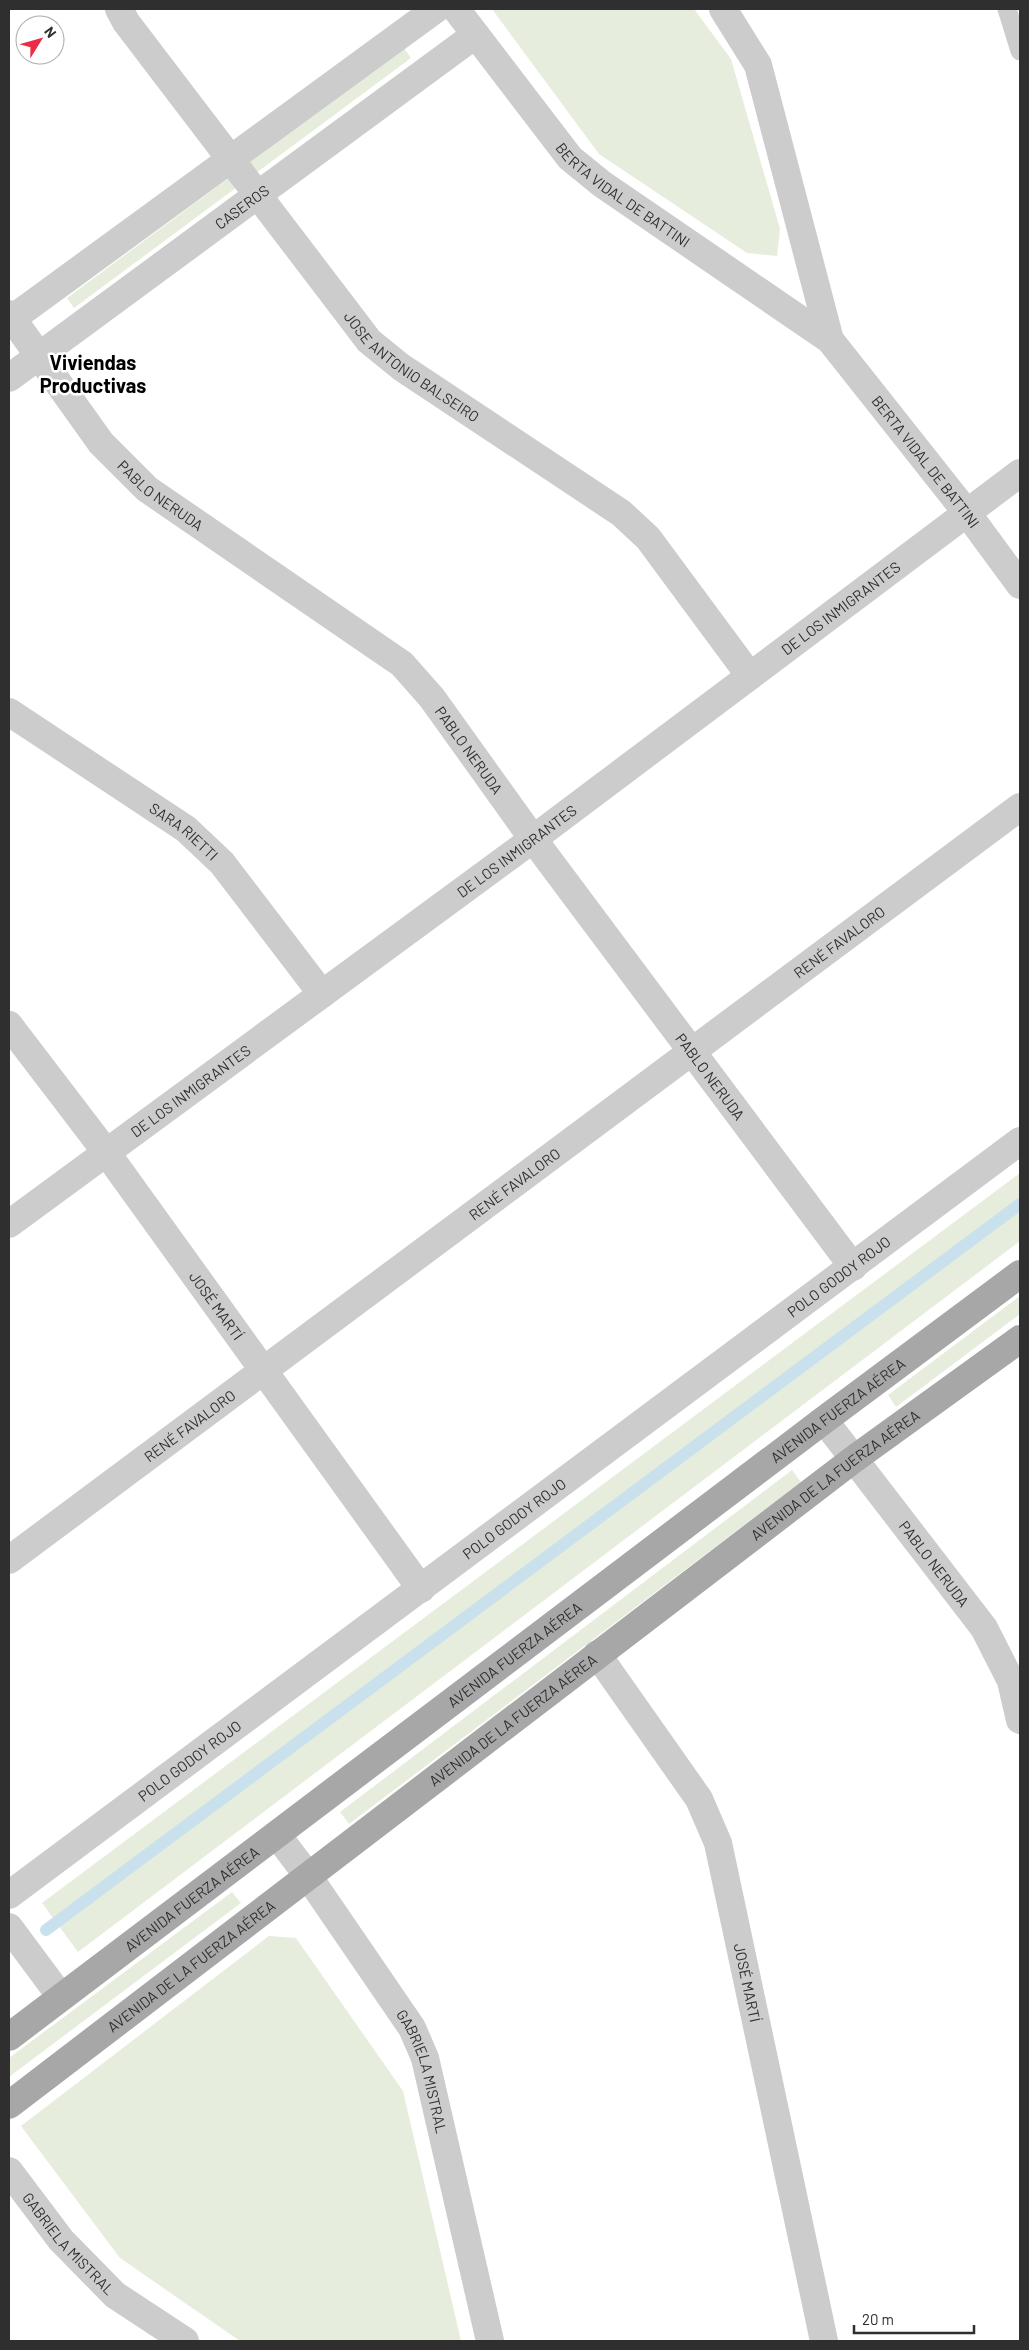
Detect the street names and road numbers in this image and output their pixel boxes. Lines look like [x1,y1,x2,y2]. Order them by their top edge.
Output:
street label: BERTA VIDAL DE BATTINI [552,139,694,251]
street label: CASEROS [211,181,272,233]
street label: JOSE ANTONIO BALSEIRO [341,308,483,425]
street label: BERTA VIDAL DE BATTINI [868,392,984,531]
street label: PABLO NERUDA [114,456,207,534]
street label: DE LOS INMIGRANTES [778,557,904,658]
street label: PABLO NERUDA [432,702,507,797]
street label: SARA RIETTI [146,799,222,864]
street label: DE LOS INMIGRANTES [453,801,580,901]
street label: RENÉ FAVALORO [790,902,888,982]
street label: PABLO NERUDA [672,1029,749,1123]
street label: DE LOS INMIGRANTES [127,1041,254,1141]
street label: RENÉ FAVALORO [465,1144,563,1224]
street label: POLO GODOY ROJO [784,1232,894,1321]
street label: JOSÉ MARTÍ [186,1268,247,1343]
street label: AVENIDA FUERZA AÉREA [767,1354,908,1466]
street label: RENÉ FAVALORO [140,1386,239,1465]
street label: AVENIDA DE LA FUERZA AÉREA [747,1406,923,1544]
street label: POLO GODOY ROJO [459,1474,569,1563]
street label: PABLO NERUDA [896,1517,973,1610]
street label: AVENIDA FUERZA AÉREA [444,1598,585,1711]
street label: AVENIDA DE LA FUERZA AÉREA [425,1650,600,1790]
street label: POLO GODOY ROJO [134,1716,245,1805]
street label: AVENIDA FUERZA AÉREA [121,1842,262,1955]
street label: AVENIDA DE LA FUERZA AÉREA [104,1896,278,2036]
street label: JOSÉ MARTÍ [731,1942,765,2024]
street label: GABRIELA MISTRAL [393,2006,451,2135]
street label: GABRIELA MISTRAL [19,2189,118,2298]

